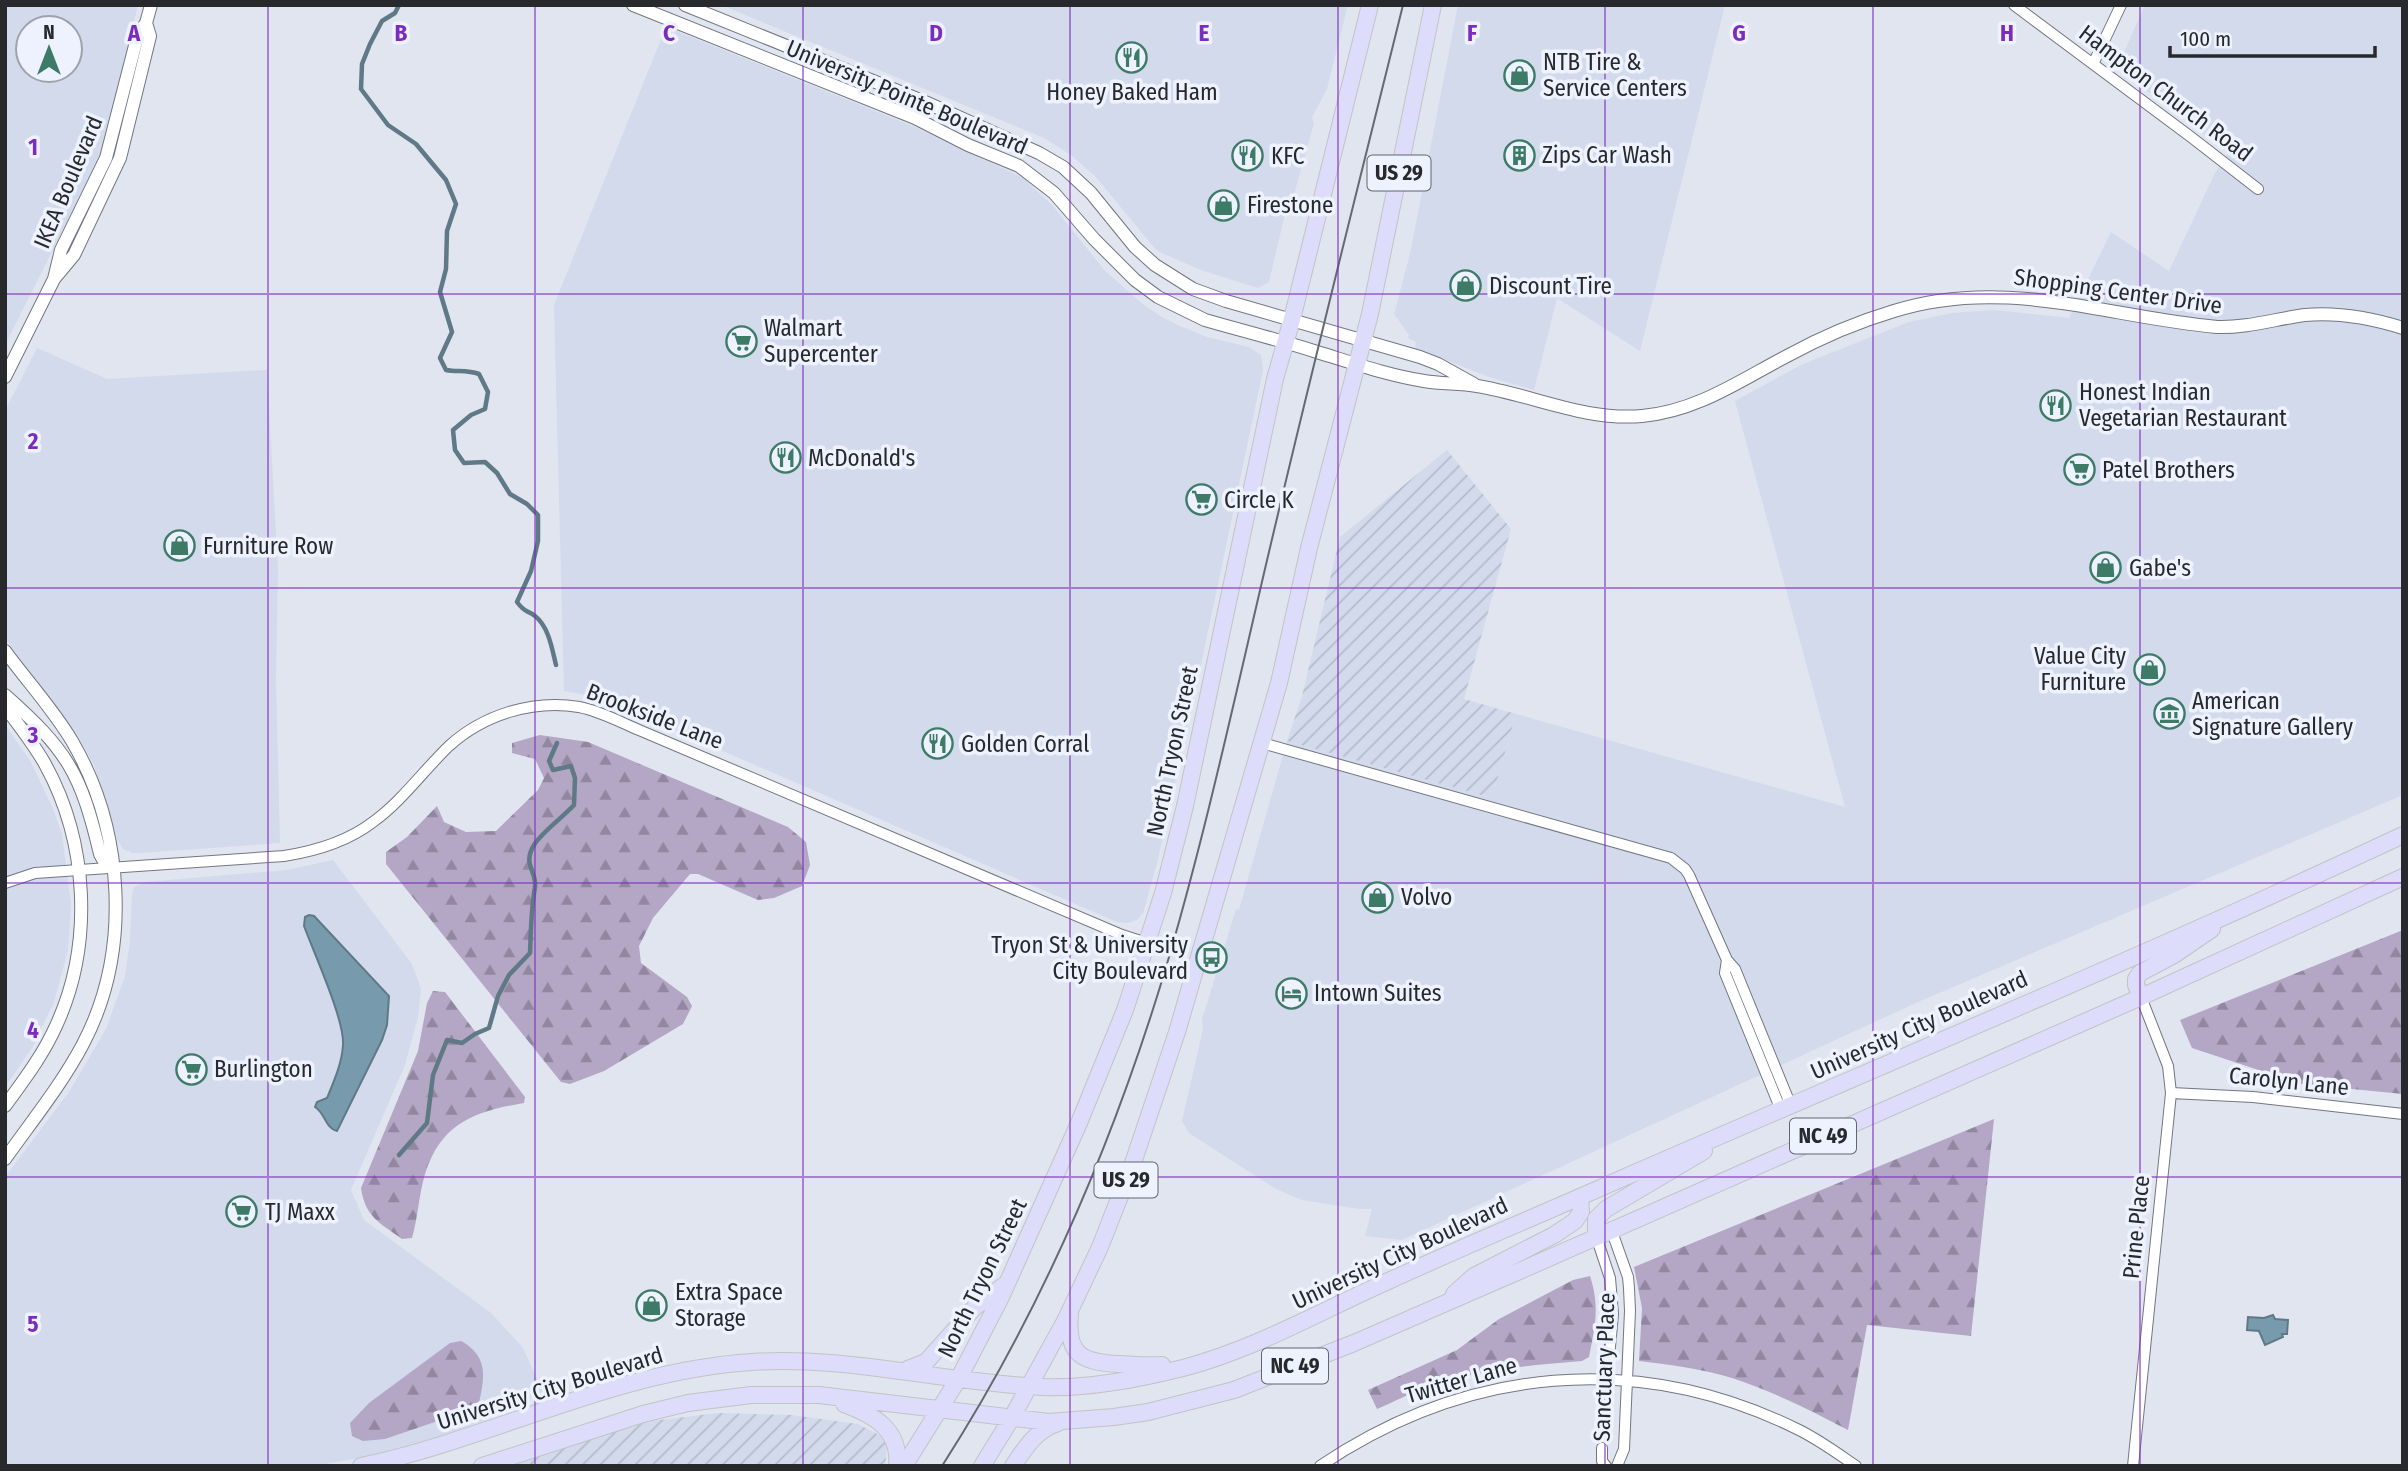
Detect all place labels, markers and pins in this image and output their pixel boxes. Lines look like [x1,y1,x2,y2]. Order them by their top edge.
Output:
restaurant icon: Honey Baked Ham [1115,41,1149,75]
place label: NTB Tire & Service Centers [1543,48,1687,102]
shop icon: NTB Tire & Service Centers [1503,58,1537,92]
place label: Honey Baked Ham [1046,78,1218,106]
building icon: Zips Car Wash [1502,138,1536,172]
restaurant icon: KFC [1231,139,1265,173]
place label: Zips Car Wash [1542,141,1672,169]
place label: KFC [1271,142,1305,170]
shop icon: Firestone [1207,188,1241,222]
place label: Firestone [1247,191,1333,219]
shop icon: Discount Tire [1449,269,1483,303]
place label: Discount Tire [1489,272,1612,300]
place label: Walmart Supercenter [764,314,878,368]
supermarket icon: Walmart Supercenter [724,324,758,358]
place label: Honest Indian Vegetarian Restaurant [2079,378,2287,432]
restaurant icon: Honest Indian Vegetarian Restaurant [2039,388,2073,422]
restaurant icon: McDonald's [768,441,802,475]
place label: McDonald's [808,444,916,472]
supermarket icon: Patel Brothers [2062,453,2096,487]
place label: Patel Brothers [2102,456,2235,484]
supermarket icon: Circle K [1184,483,1218,517]
place label: Circle K [1224,486,1294,514]
shop icon: Furniture Row [163,529,197,563]
place label: Furniture Row [203,532,333,560]
shop icon: Gabe's [2089,551,2123,585]
place label: Gabe's [2129,554,2191,582]
place label: Value City Furniture [2034,642,2127,696]
shop icon: Value City Furniture [2132,652,2166,686]
place label: American Signature Gallery [2192,687,2354,741]
museum icon: American Signature Gallery [2152,697,2186,731]
restaurant icon: Golden Corral [921,727,955,761]
place label: Golden Corral [961,730,1089,758]
shop icon: Volvo [1361,880,1395,914]
place label: Volvo [1401,883,1452,911]
place label: Tryon St & University City Boulevard [991,931,1189,985]
bus stop icon: Tryon St & University City Boulevard [1194,941,1228,975]
hotel icon: Intown Suites [1274,976,1308,1010]
place label: Intown Suites [1314,979,1442,1007]
supermarket icon: Burlington [174,1052,208,1086]
place label: Burlington [214,1055,313,1083]
supermarket icon: TJ Maxx [225,1195,259,1229]
place label: TJ Maxx [265,1198,335,1226]
place label: Extra Space Storage [675,1278,783,1332]
shop icon: Extra Space Storage [635,1288,669,1322]

